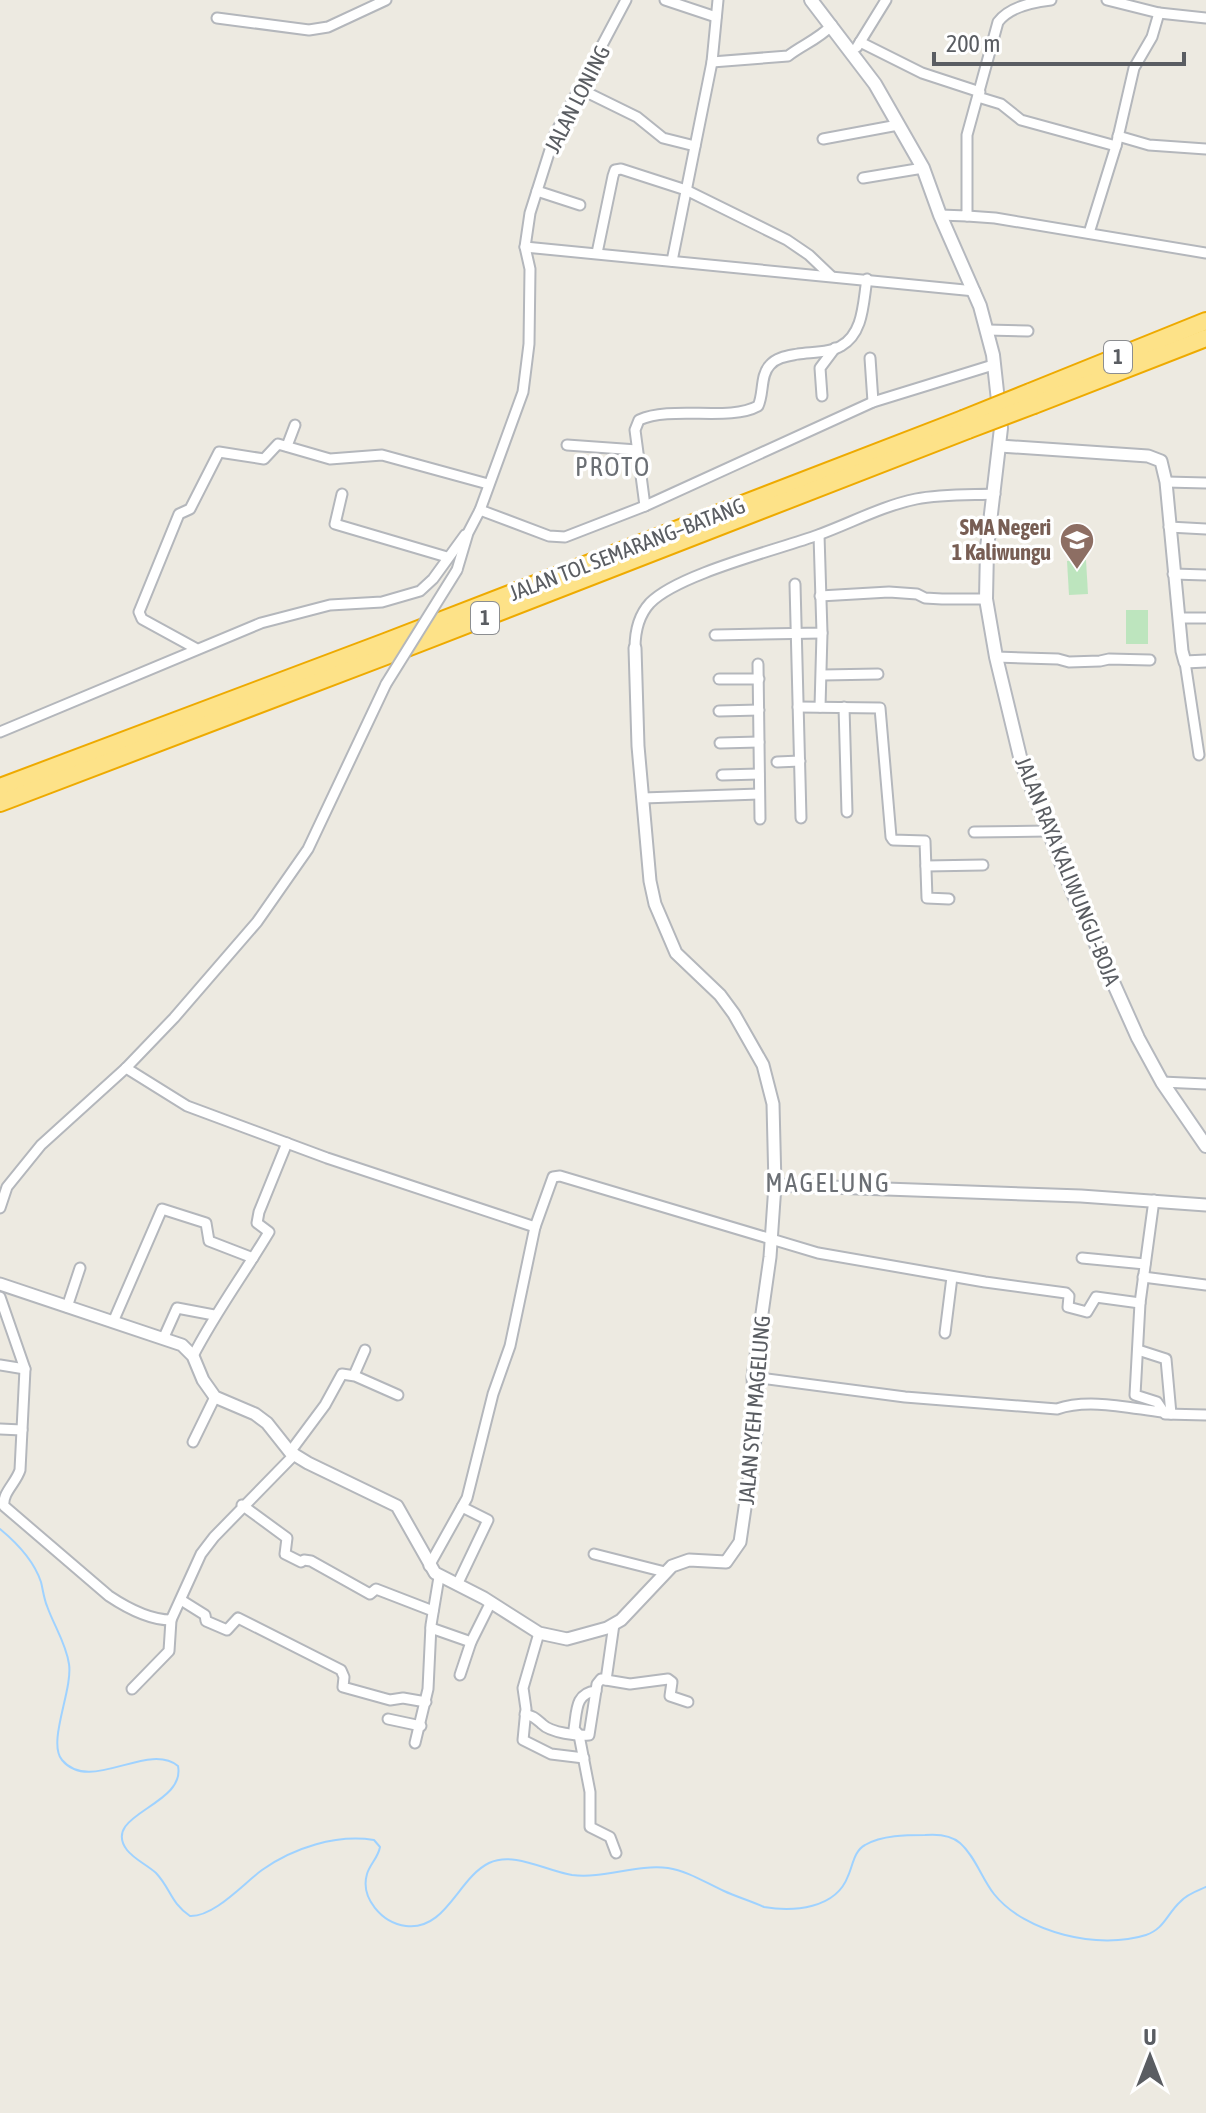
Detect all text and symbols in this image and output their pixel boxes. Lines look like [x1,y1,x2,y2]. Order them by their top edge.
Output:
scale bar [934,16,1184,66]
text: 200 m [946,30,1000,57]
street label: JALAN LONING [539,41,615,157]
road number: 1 [1104,341,1132,373]
district label: PROTO [575,452,651,482]
street label: JALAN TOL SEMARANG–BATANG [505,492,749,606]
place label: SMA Negeri 1 Kaliwungu [952,514,1051,565]
school or university icon: SMA Negeri 1 Kaliwungu [1058,521,1096,571]
road number: 1 [471,602,499,634]
street label: JALAN RAYA KALIWUNGU-BOJA [1010,753,1126,989]
district label: MAGELUNG [765,1168,891,1198]
street label: JALAN SYEH MAGELUNG [733,1314,775,1506]
north arrow [1110,2017,1190,2097]
text: U [1144,2024,1156,2050]

